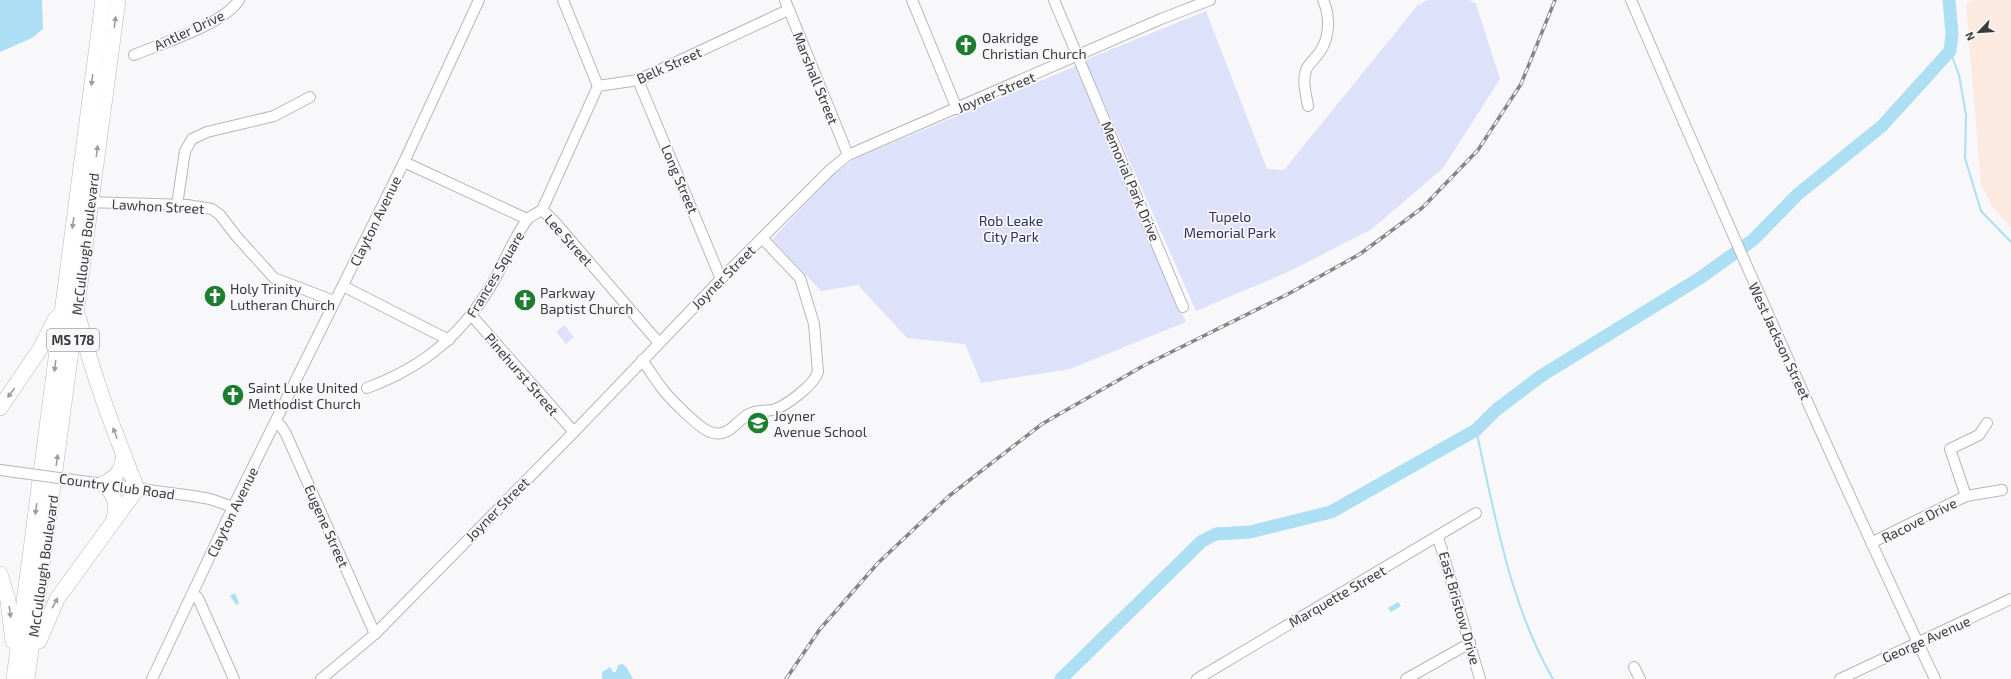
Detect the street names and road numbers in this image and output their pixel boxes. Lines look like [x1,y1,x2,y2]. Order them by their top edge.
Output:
street label: Antler Drive [151,6,227,54]
street label: Marshall Street [790,29,842,127]
street label: Belk Street [634,43,704,87]
street label: Joyner Street [954,68,1038,116]
street label: Memorial Park Drive [1098,119,1164,243]
street label: Long Street [658,142,702,216]
street label: McCullough Boulevard [68,172,102,316]
street label: Clayton Avenue [346,173,404,269]
street label: Lawhon Street [111,195,205,217]
street label: Lee Street [541,210,597,270]
street label: Frances Square [463,228,527,320]
street label: Joyner Street [688,242,758,312]
street label: West Jackson Street [1745,280,1815,402]
road number: MS 178 [47,329,99,351]
street label: Pinehurst Street [482,329,562,419]
street label: Clayton Avenue [203,464,261,560]
street label: Country Club Road [58,469,176,503]
street label: Joyner Street [462,474,532,544]
street label: Eugene Street [301,482,353,570]
street label: McCullough Boulevard [25,494,61,638]
street label: Racove Drive [1879,494,1959,546]
street label: East Bristow Drive [1436,549,1484,667]
street label: Marquette Street [1285,561,1389,631]
street label: George Avenue [1879,612,1973,666]

